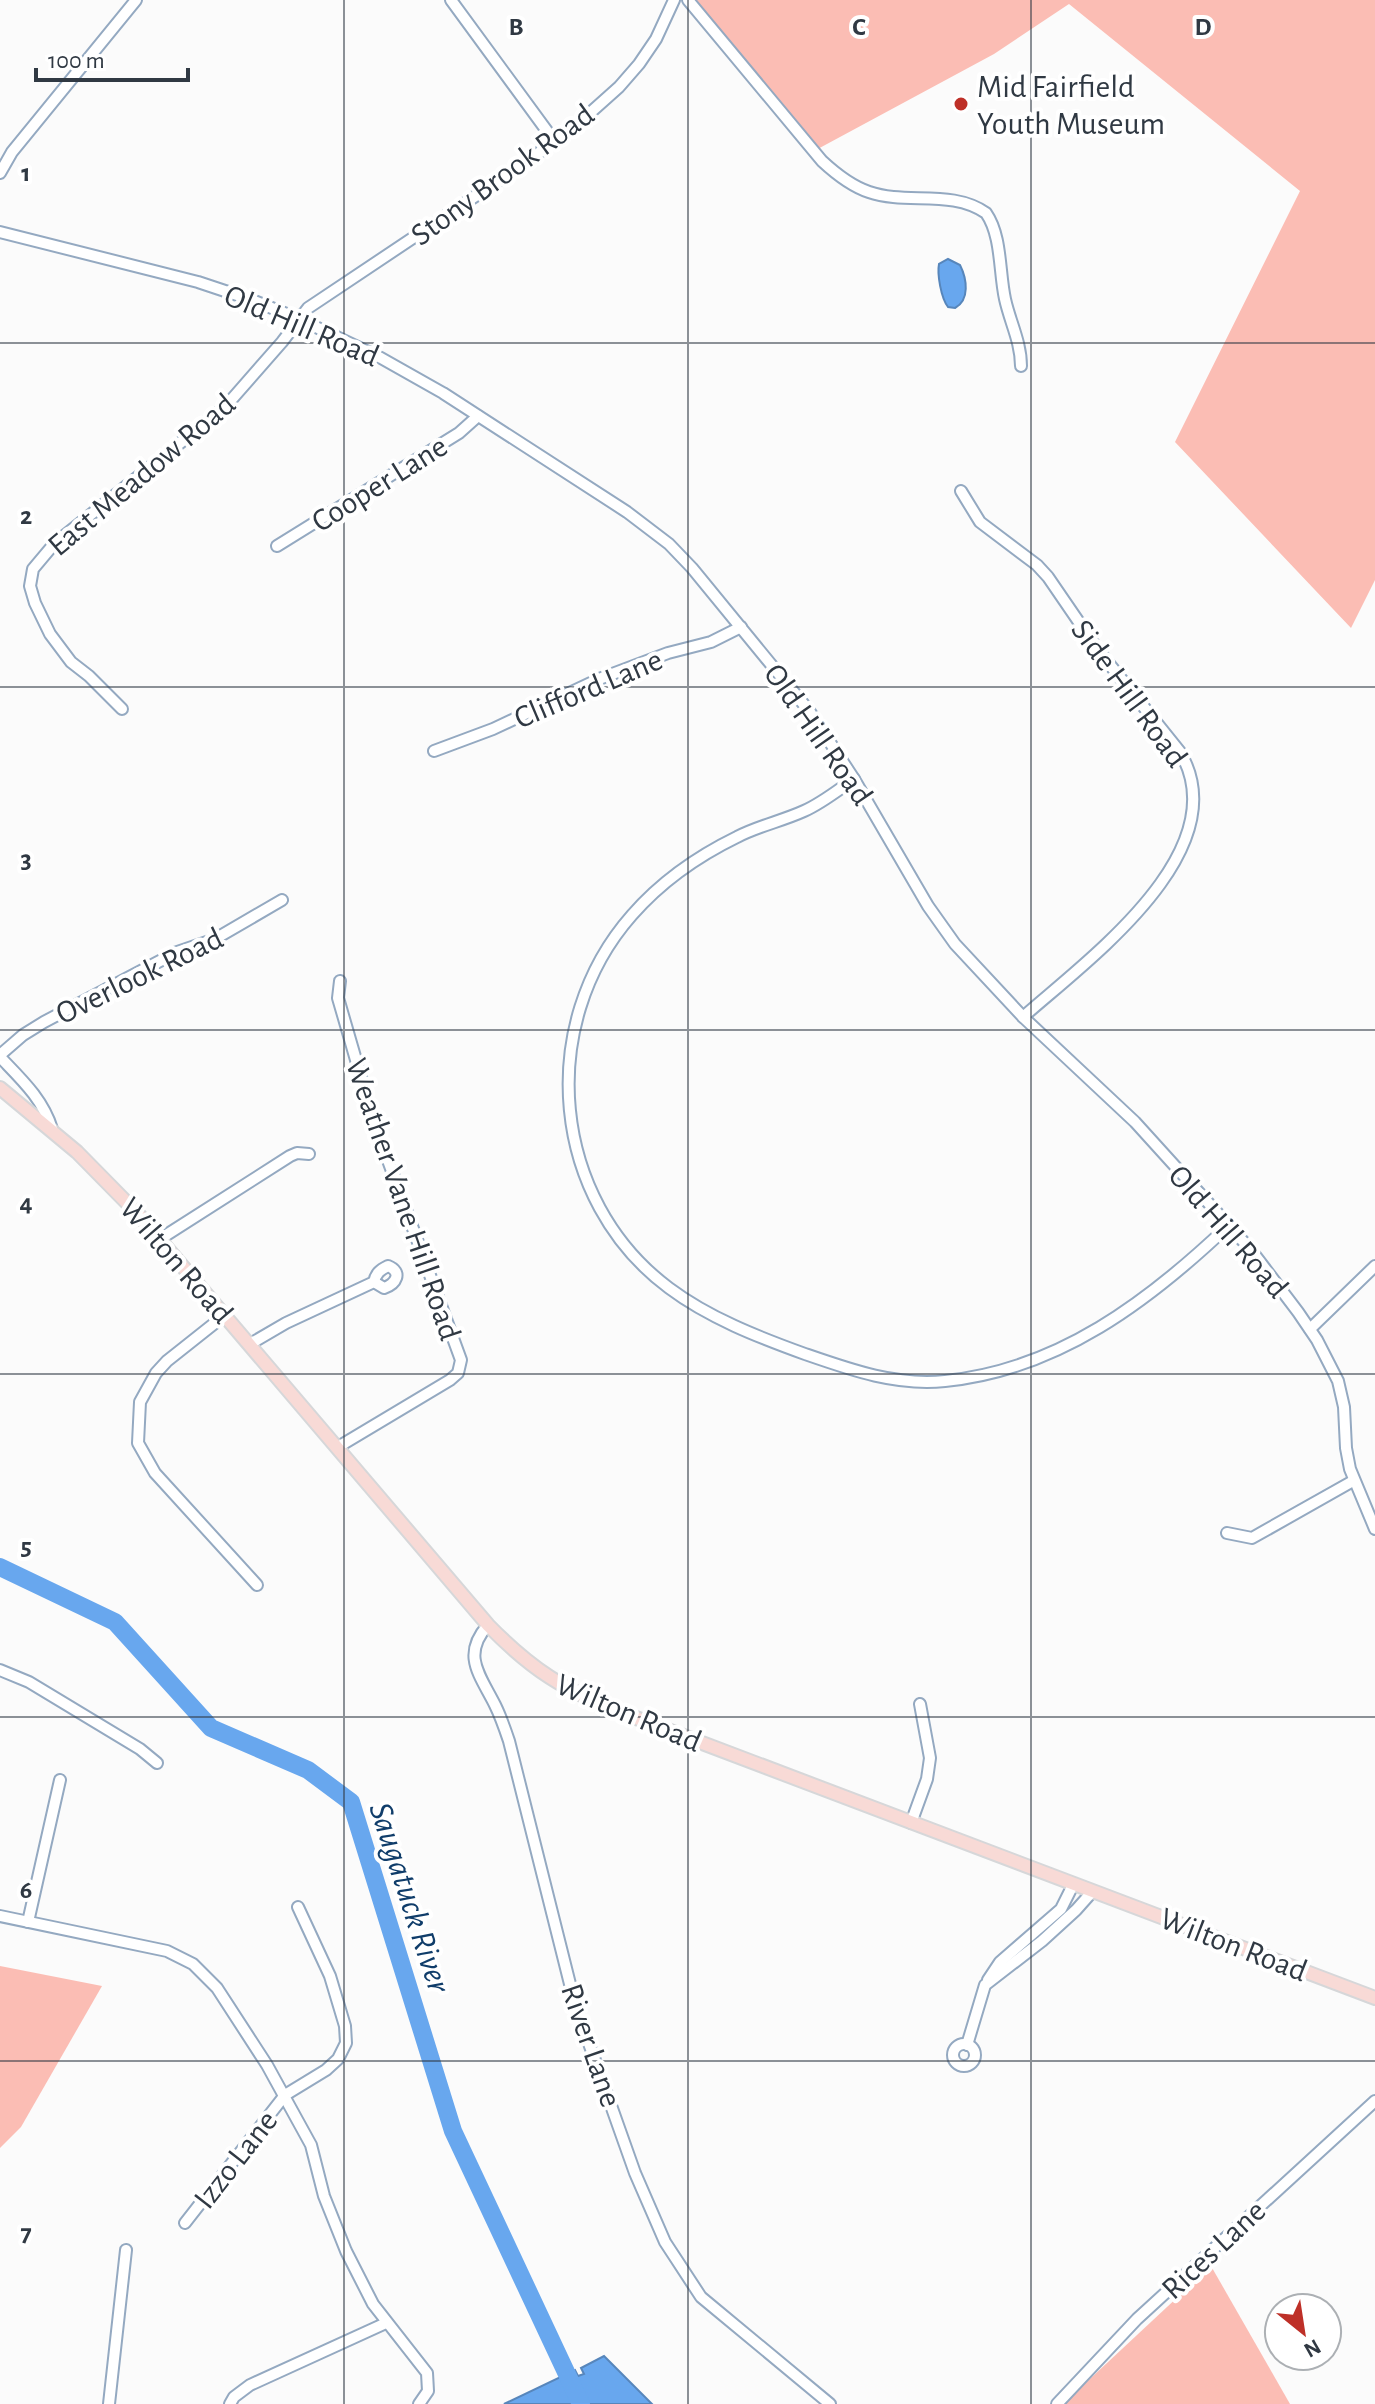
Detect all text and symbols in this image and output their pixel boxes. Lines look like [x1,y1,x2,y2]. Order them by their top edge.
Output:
text: B [508,14,524,40]
text: C [852,14,866,40]
text: D [1194,14,1212,40]
scale bar [36,32,188,82]
text: 100 m [48,49,105,73]
place label: Mid Fairfield Youth Museum [977,71,1165,140]
marker: Mid Fairfield Youth Museum [952,95,970,113]
street label: Stony Brook Road [405,98,600,252]
text: 1 [21,160,31,186]
street label: Old Hill Road [220,279,384,373]
street label: East Meadow Road [42,388,241,562]
street label: Cooper Lane [306,430,453,538]
text: 2 [20,503,32,529]
street label: Side Hill Road [1065,614,1193,773]
street label: Clifford Lane [510,643,667,734]
street label: Old Hill Road [758,658,878,811]
text: 3 [20,847,32,873]
street label: Overlook Road [51,922,228,1030]
street label: Weather Vane Hill Road [340,1054,466,1344]
street label: Old Hill Road [1162,1159,1294,1304]
text: 4 [19,1190,33,1216]
street label: Wilton Road [113,1192,239,1330]
text: 5 [20,1534,32,1560]
street label: Wilton Road [551,1668,706,1758]
water label: Saugatuck River [362,1798,456,1998]
text: 6 [20,1877,32,1903]
street label: Wilton Road [1156,1902,1312,1988]
street label: River Lane [555,1980,627,2111]
street label: Izzo Lane [188,2105,284,2215]
street label: Rices Lane [1156,2194,1272,2305]
text: 7 [20,2220,32,2246]
north arrow [1263,2292,1343,2372]
text: N [1300,2335,1325,2362]

